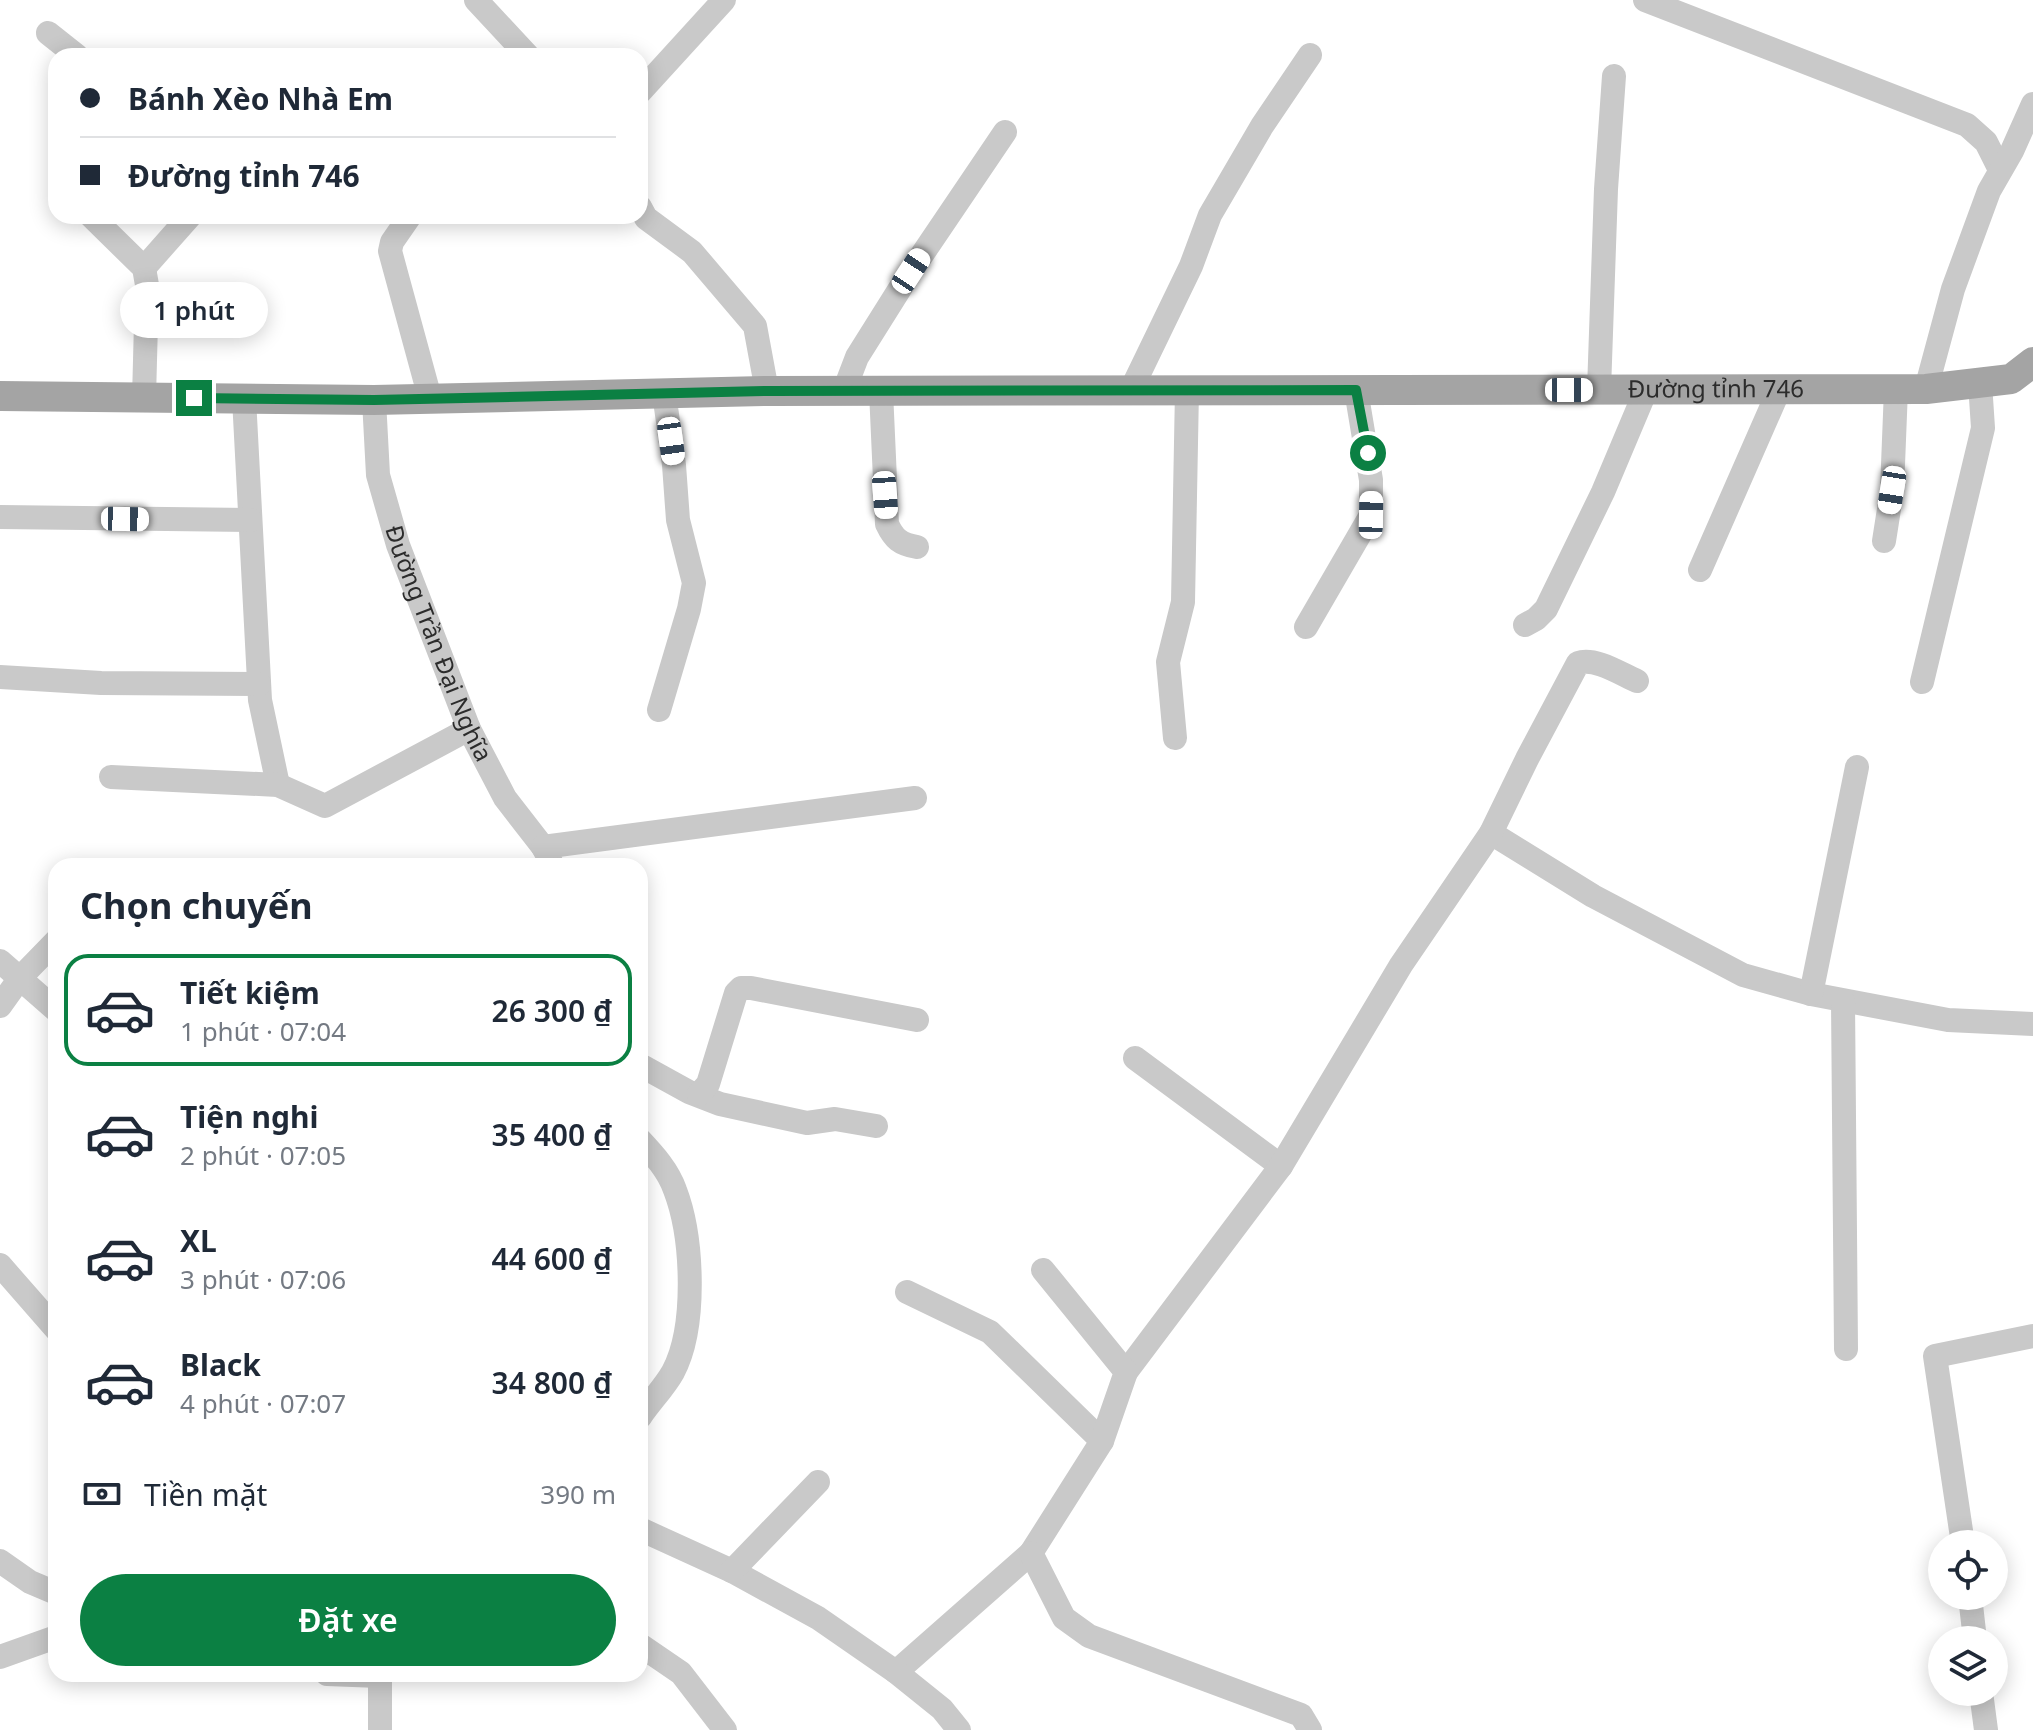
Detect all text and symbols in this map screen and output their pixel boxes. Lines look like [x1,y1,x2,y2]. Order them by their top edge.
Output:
text: Bánh Xèo Nhà Em [128,78,393,119]
text: Đường tỉnh 746 [128,155,360,196]
car [888,244,934,298]
callout: 1 phút [120,282,268,338]
text: 1 phút [153,292,235,328]
street label: Đường tỉnh 746 [1628,371,1804,405]
car [1545,378,1593,402]
route end [176,380,212,416]
car [656,416,686,466]
route start [1350,435,1386,471]
car [1876,464,1908,516]
car [871,470,899,520]
car [1359,491,1383,539]
car [101,507,149,531]
street label: Đường Trần Đại Nghĩa [378,521,501,767]
text: Chọn chuyến [80,881,313,930]
text: Tiết kiệm [180,972,320,1013]
icon: car [84,974,156,1046]
text: 26 300 ₫ [492,990,612,1031]
text: 1 phút · 07:04 [180,1013,346,1049]
text: Tiện nghi [180,1096,318,1137]
icon: car [84,1098,156,1170]
text: 35 400 ₫ [492,1114,612,1155]
text: 2 phút · 07:05 [180,1137,346,1173]
text: XL [180,1220,217,1261]
icon: car [84,1222,156,1294]
text: 44 600 ₫ [492,1238,612,1279]
text: 3 phút · 07:06 [180,1261,346,1297]
text: Black [180,1344,261,1385]
icon: car [84,1346,156,1418]
text: 34 800 ₫ [492,1362,612,1403]
text: 4 phút · 07:07 [180,1385,346,1421]
icon: cash [80,1472,124,1516]
text: Tiền mặt [144,1474,267,1515]
text: 390 m [540,1476,616,1512]
map controls [1928,1530,2008,1706]
button: locate [1928,1530,2008,1610]
button: Đặt xe [80,1574,616,1666]
button: layers [1928,1626,2008,1706]

